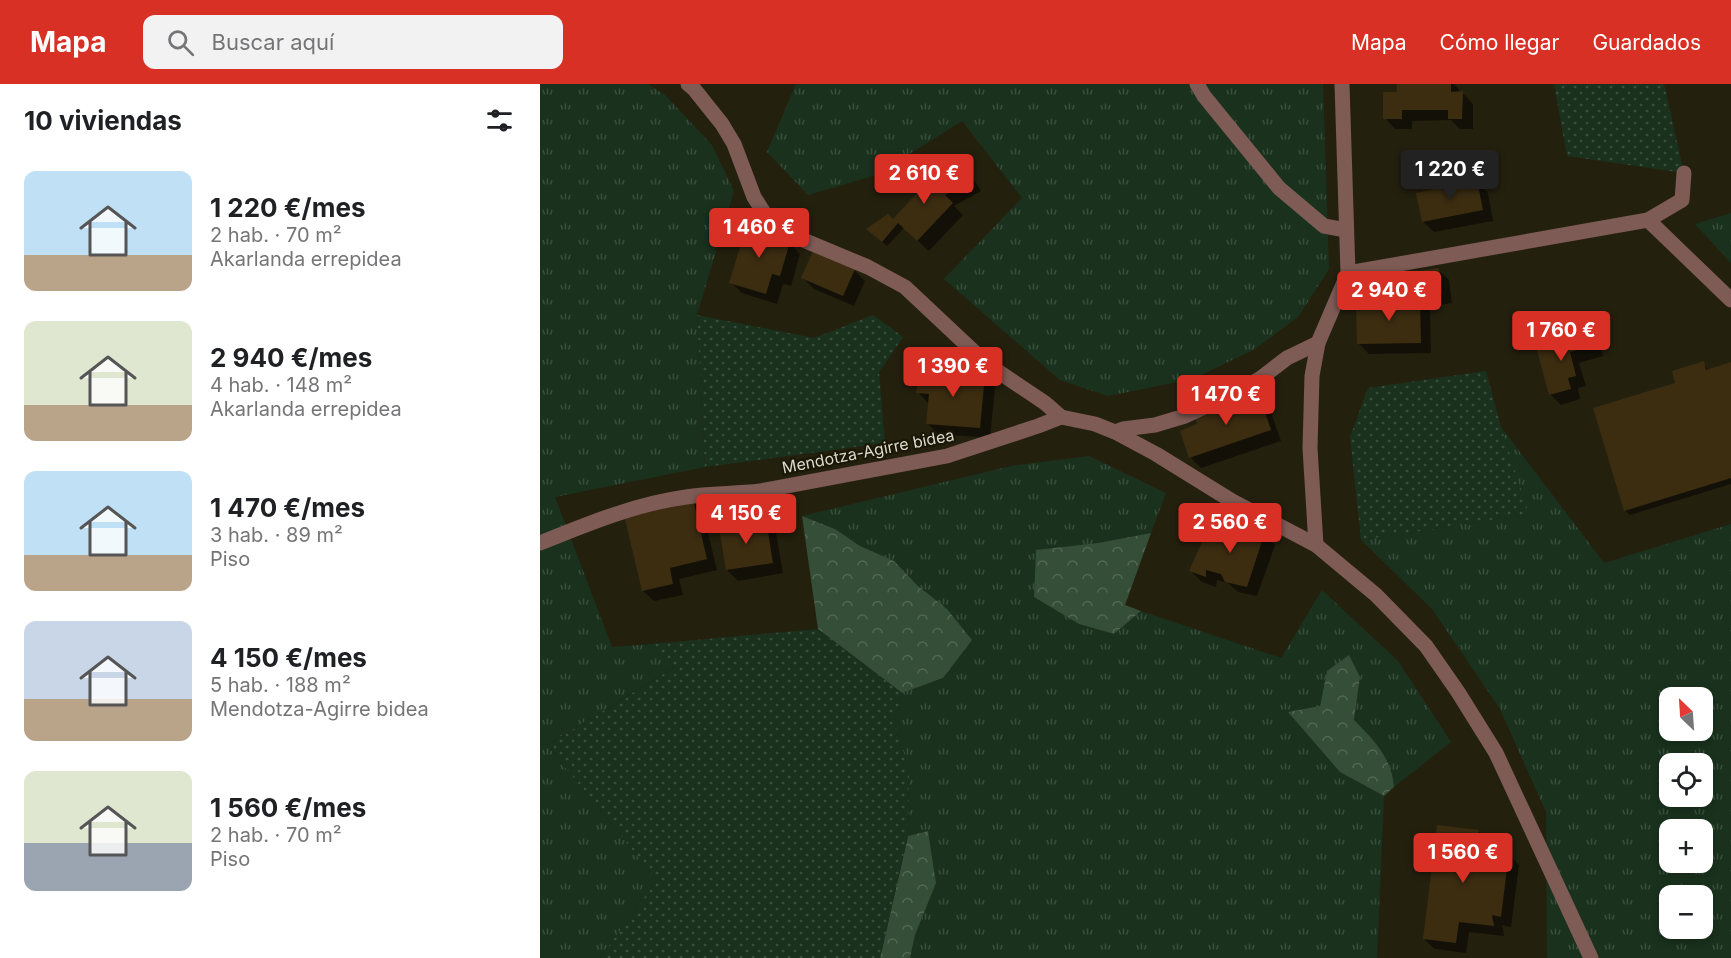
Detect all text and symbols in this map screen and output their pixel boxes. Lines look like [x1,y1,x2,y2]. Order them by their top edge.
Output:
search box [143,15,563,69]
text: Mapa [30,25,107,59]
icon: search [164,26,197,59]
text: Buscar aquí [212,29,334,55]
text: Mapa [1351,30,1407,55]
text: Cómo llegar [1440,30,1559,55]
text: Guardados [1592,30,1701,55]
icon: filters [483,104,516,137]
text: 10 viviendas [24,105,182,136]
pin: 1 220 € [1395,150,1505,201]
pin: 2 610 € [869,154,979,205]
text: 1 220 € [1415,157,1485,181]
text: 2 610 € [889,161,959,185]
text: 1 220 €/mes [210,192,365,223]
icon: home [72,195,144,267]
pin: 1 460 € [704,208,814,259]
text: 1 460 € [723,215,795,239]
text: 2 hab. · 70 m² [210,223,342,247]
text: Akarlanda errepidea [210,247,402,271]
pin: 2 940 € [1334,271,1444,322]
text: 2 940 € [1351,278,1427,302]
pin: 1 760 € [1506,311,1616,362]
text: 1 760 € [1526,318,1596,342]
text: 2 940 €/mes [210,342,372,373]
icon: home [72,345,144,417]
pin: 1 390 € [898,347,1008,398]
text: 1 390 € [917,354,989,378]
text: 4 hab. · 148 m² [210,373,352,397]
pin: 1 470 € [1171,375,1281,426]
text: 1 470 € [1191,382,1261,406]
text: Akarlanda errepidea [210,397,402,421]
street label: Mendotza-Agirre bidea [780,424,956,478]
text: 1 470 €/mes [210,492,365,523]
pin: 4 150 € [691,494,801,545]
icon: home [72,495,144,567]
text: 4 150 € [710,501,782,525]
pin: 2 560 € [1175,503,1285,554]
text: 2 560 € [1192,510,1268,534]
text: 3 hab. · 89 m² [210,523,343,547]
text: Piso [210,547,250,571]
text: 4 150 €/mes [210,642,367,673]
icon: home [72,645,144,717]
text: 5 hab. · 188 m² [210,673,351,697]
north arrow [1659,687,1713,741]
map controls [1659,687,1713,939]
text: Mendotza-Agirre bidea [210,697,429,721]
button: locate [1659,753,1713,807]
text: 1 560 €/mes [210,792,366,823]
icon: home [72,795,144,867]
button: + [1659,819,1713,873]
text: 2 hab. · 70 m² [210,823,342,847]
pin: 1 560 € [1408,833,1518,884]
text: 1 560 € [1427,840,1499,864]
text: Piso [210,847,250,871]
button: − [1659,885,1713,939]

